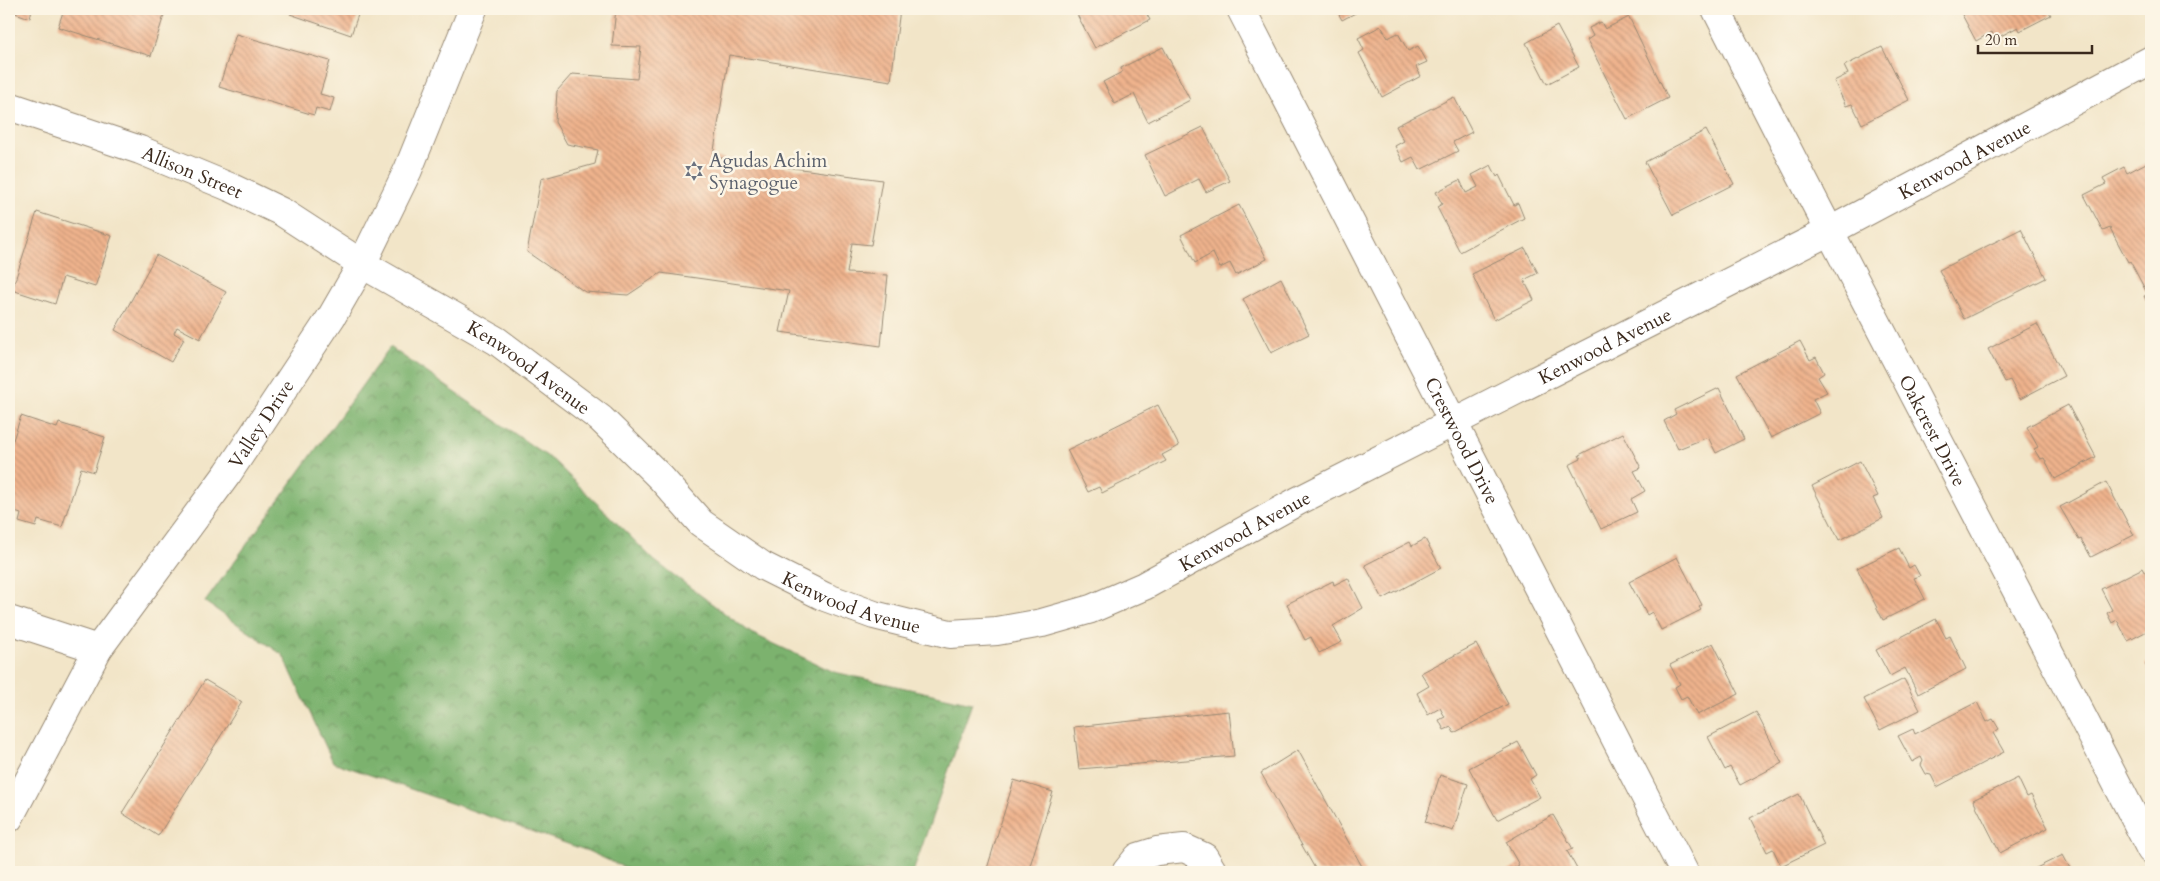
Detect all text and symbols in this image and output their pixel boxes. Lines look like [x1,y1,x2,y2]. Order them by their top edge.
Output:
scale bar [1978,22,2091,54]
text: 20 m [1985,30,2017,50]
street label: Kenwood Avenue [1894,114,2036,206]
street label: Allison Street [138,140,247,205]
place label: Agudas Achim Synagogue [709,148,828,196]
synagogue icon: Agudas Achim Synagogue [683,160,705,182]
street label: Kenwood Avenue [1534,302,1676,391]
street label: Kenwood Avenue [462,315,596,421]
street label: Oakcrest Drive [1892,371,1972,491]
street label: Crestwood Drive [1418,373,1505,509]
street label: Valley Drive [223,375,300,474]
street label: Kenwood Avenue [1175,485,1315,578]
street label: Kenwood Avenue [777,566,923,640]

